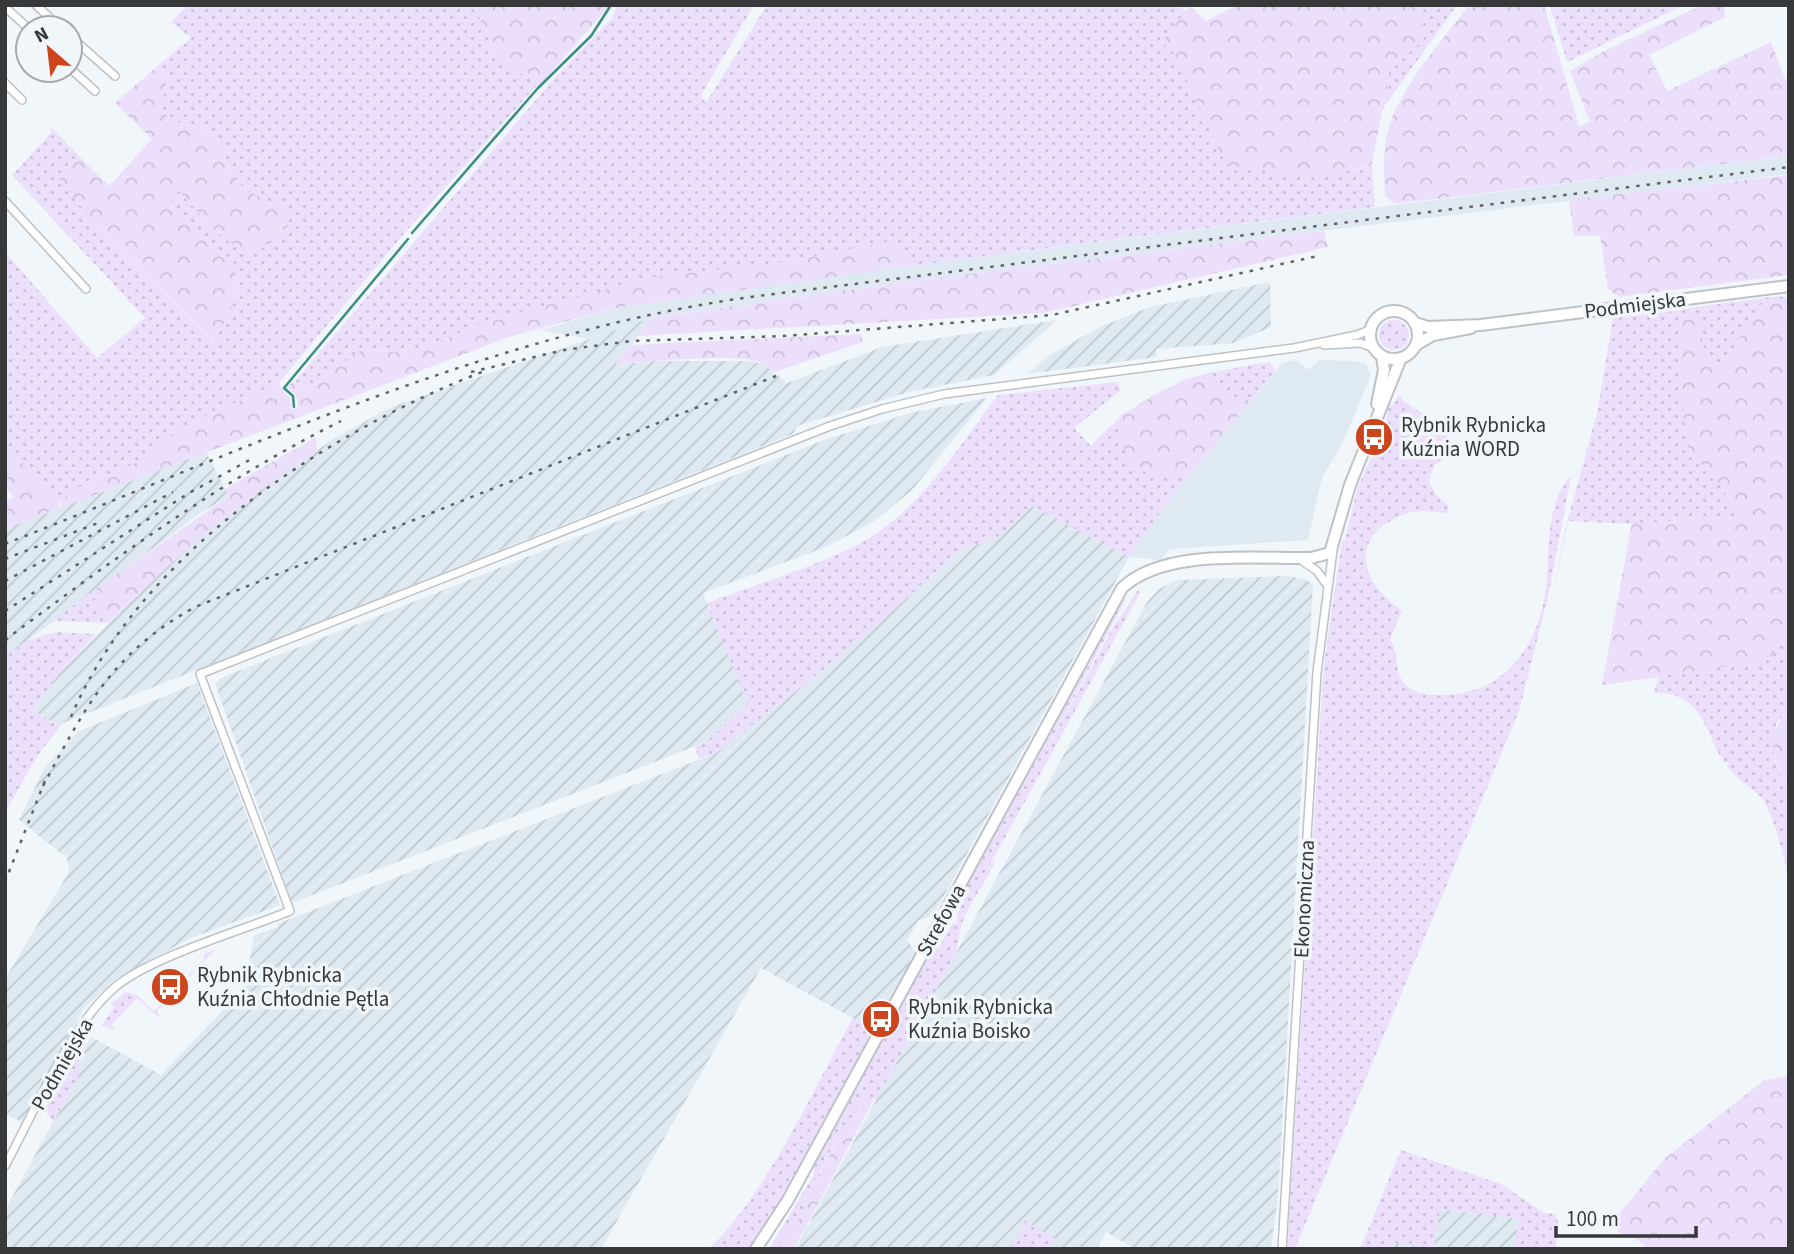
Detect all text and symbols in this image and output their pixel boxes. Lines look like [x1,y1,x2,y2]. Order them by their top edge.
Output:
north arrow [14,14,84,84]
text: N [30,20,54,50]
street label: Podmiejska [1582,284,1688,326]
place label: Rybnik Rybnicka Kuźnia WORD [1401,410,1546,464]
bus stop icon: Rybnik Rybnicka Kuźnia WORD [1353,416,1395,458]
street label: Ekonomiczna [1286,839,1322,959]
street label: Strefowa [909,879,973,961]
place label: Rybnik Rybnicka Kuźnia Chłodnie Pętla [197,960,389,1014]
bus stop icon: Rybnik Rybnicka Kuźnia Chłodnie Pętla [149,966,191,1008]
place label: Rybnik Rybnicka Kuźnia Boisko [908,992,1053,1046]
bus stop icon: Rybnik Rybnicka Kuźnia Boisko [860,998,902,1040]
street label: Podmiejska [23,1012,101,1116]
scale bar [1556,1194,1696,1238]
text: 100 m [1566,1204,1619,1234]

